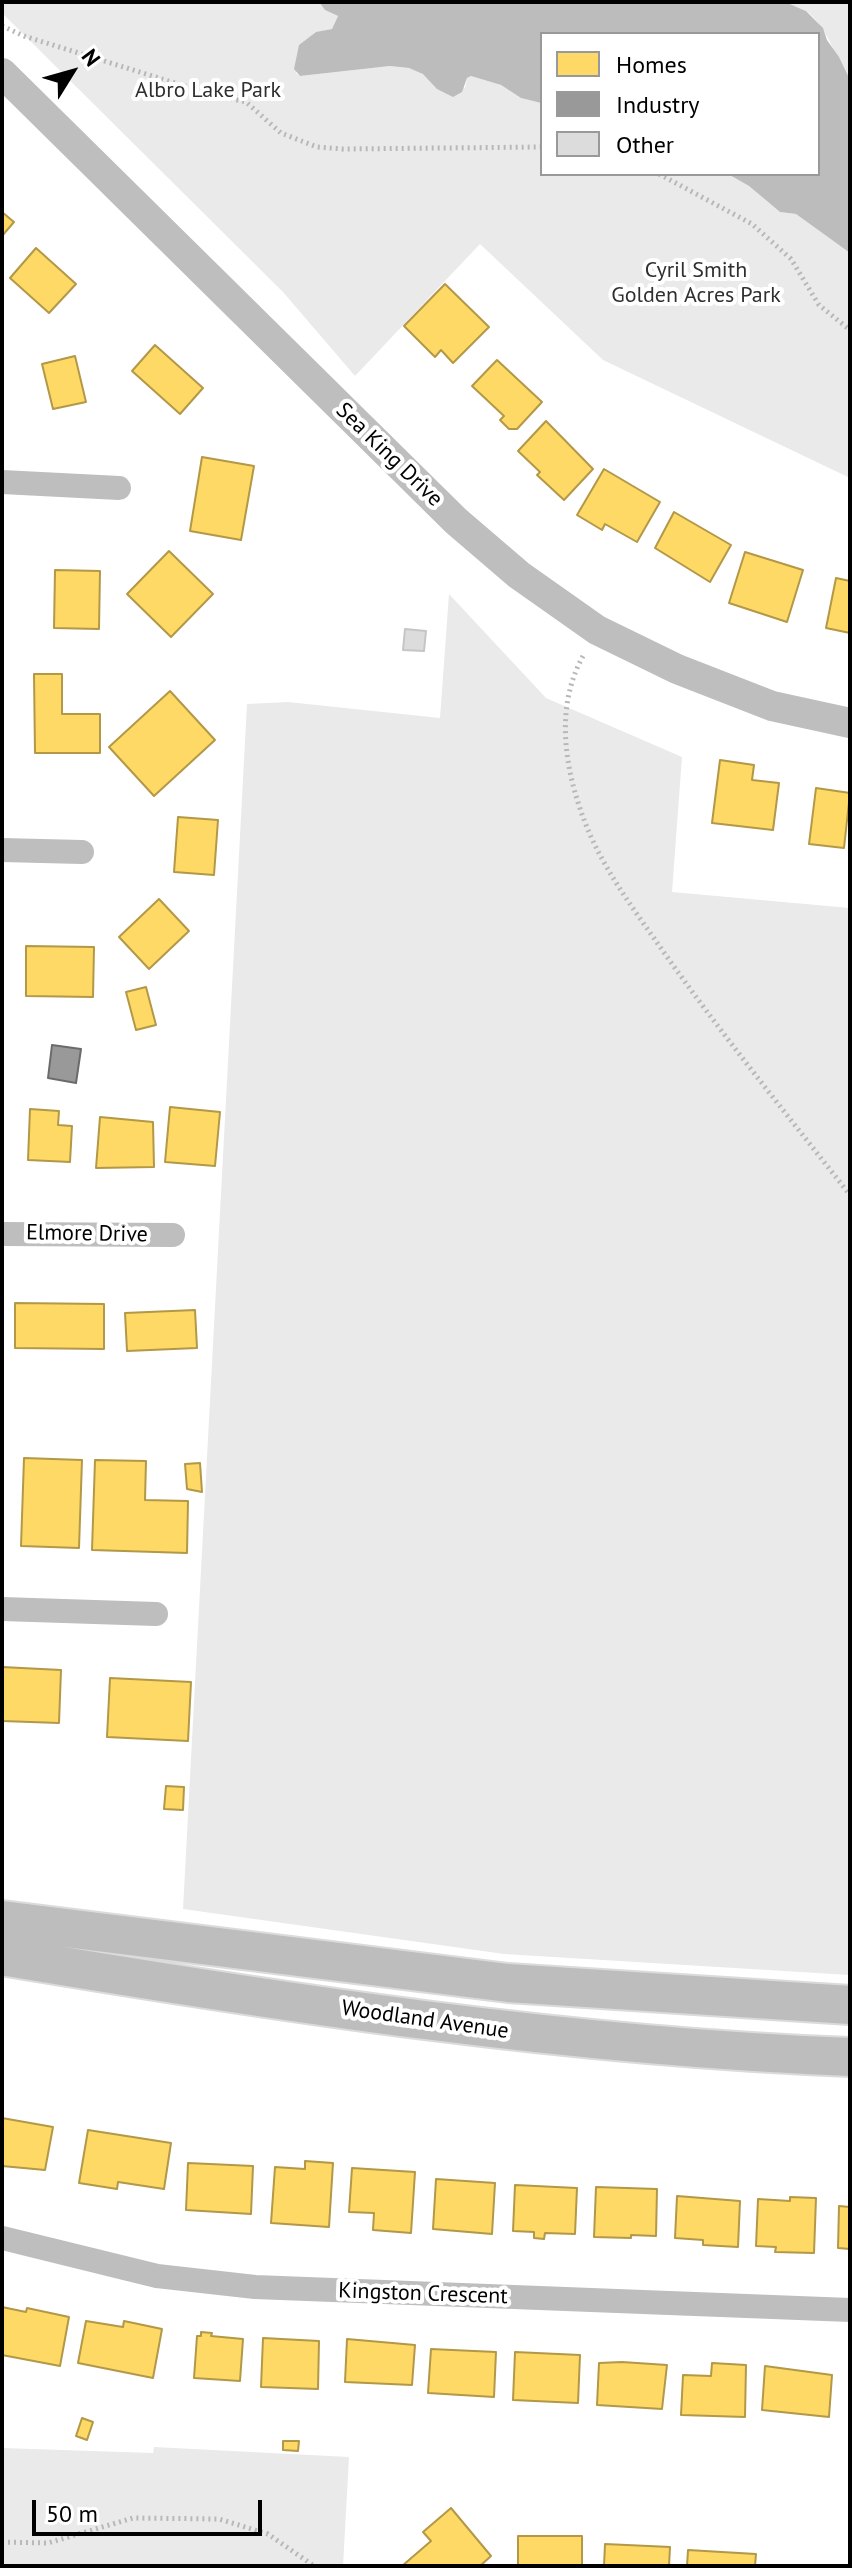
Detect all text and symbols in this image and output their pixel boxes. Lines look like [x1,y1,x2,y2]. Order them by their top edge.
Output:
north arrow [32,32,112,112]
legend [540,32,820,176]
text: N [76,43,107,72]
text: Homes [616,49,687,80]
park label: Albro Lake Park [135,78,281,104]
text: Industry [616,89,700,120]
text: Other [616,129,674,160]
park label: Cyril Smith Golden Acres Park [611,258,781,310]
street label: Sea King Drive [330,398,448,512]
street label: Elmore Drive [26,1220,148,1248]
street label: Woodland Avenue [340,1995,510,2045]
street label: Kingston Crescent [338,2278,508,2310]
scale bar [36,2484,266,2534]
text: 50 m [46,2498,98,2529]

